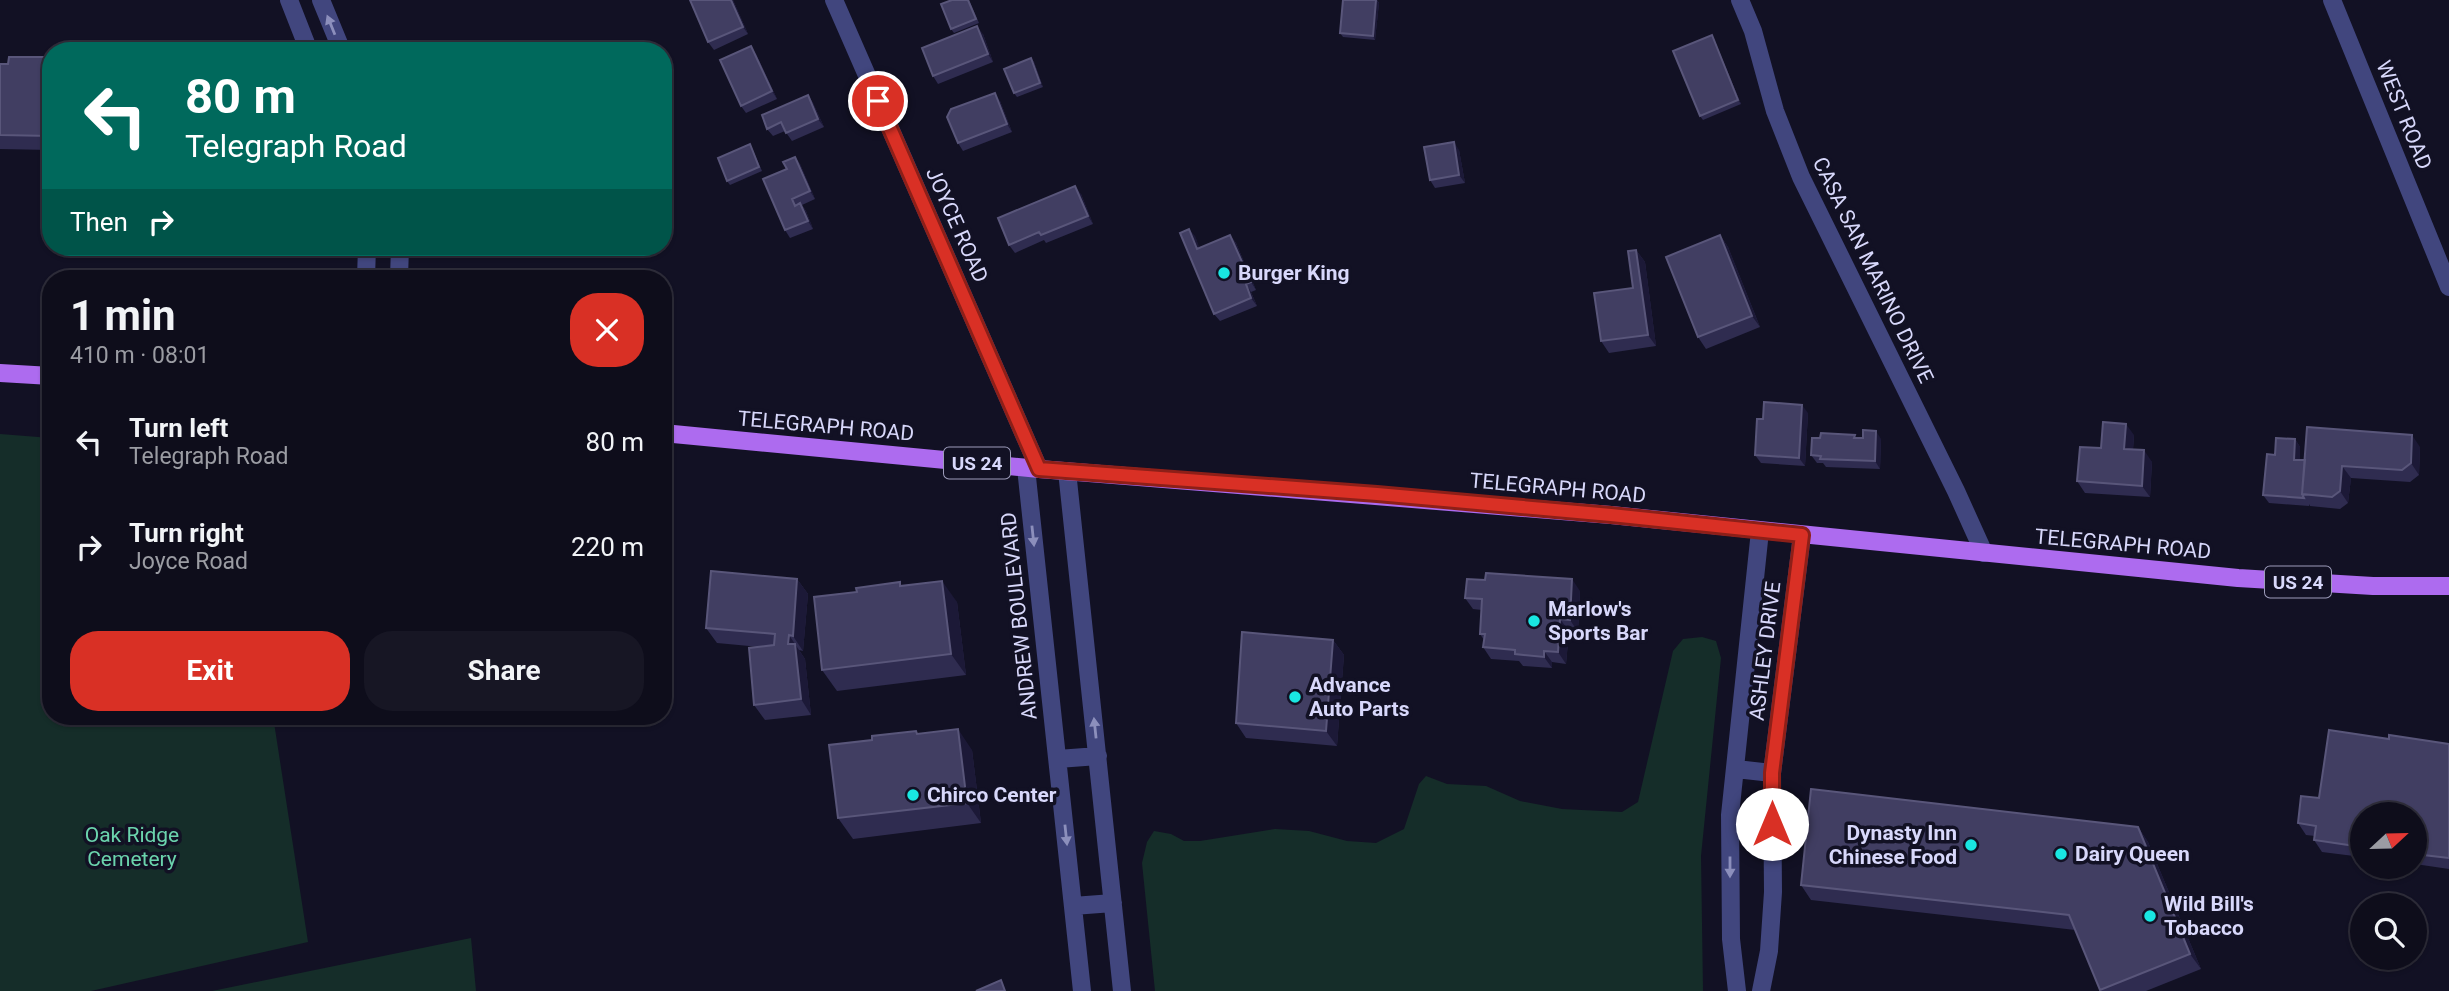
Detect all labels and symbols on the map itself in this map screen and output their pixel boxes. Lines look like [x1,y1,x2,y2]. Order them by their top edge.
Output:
one-way arrow [326,15,337,36]
street label: WEST ROAD [2371,57,2437,173]
pin [848,71,908,131]
street label: CASA SAN MARINO DRIVE [1808,153,1938,387]
street label: JOYCE ROAD [921,164,993,286]
place label: Burger King [1238,261,1350,285]
marker: Burger King [1216,265,1232,281]
street label: TELEGRAPH ROAD [737,406,915,446]
road number: US 24 [944,447,1010,478]
street label: TELEGRAPH ROAD [1469,468,1647,508]
street label: ANDREW BOULEVARD [996,511,1042,721]
street label: TELEGRAPH ROAD [2034,524,2212,564]
one-way arrow [1028,525,1039,547]
road number: US 24 [2265,566,2331,597]
street label: ASHLEY DRIVE [1745,580,1785,722]
place label: Marlow's Sports Bar [1548,597,1649,645]
marker: Marlow's Sports Bar [1526,613,1542,629]
place label: Advance Auto Parts [1309,673,1410,721]
marker: Advance Auto Parts [1287,689,1303,705]
one-way arrow [1089,717,1100,739]
place label: Chirco Center [927,783,1057,807]
marker: Chirco Center [905,787,921,803]
position arrow [1735,787,1809,861]
north arrow [2350,802,2427,878]
place label: Dynasty Inn Chinese Food [1829,821,1957,869]
park label: Oak Ridge Cemetery [85,823,179,871]
one-way arrow [1060,824,1071,846]
marker: Dynasty Inn Chinese Food [1963,837,1979,853]
place label: Dairy Queen [2075,842,2190,866]
marker: Dairy Queen [2053,846,2069,862]
one-way arrow [1724,856,1735,878]
place label: Wild Bill's Tobacco [2164,892,2254,940]
marker: Wild Bill's Tobacco [2142,908,2158,924]

